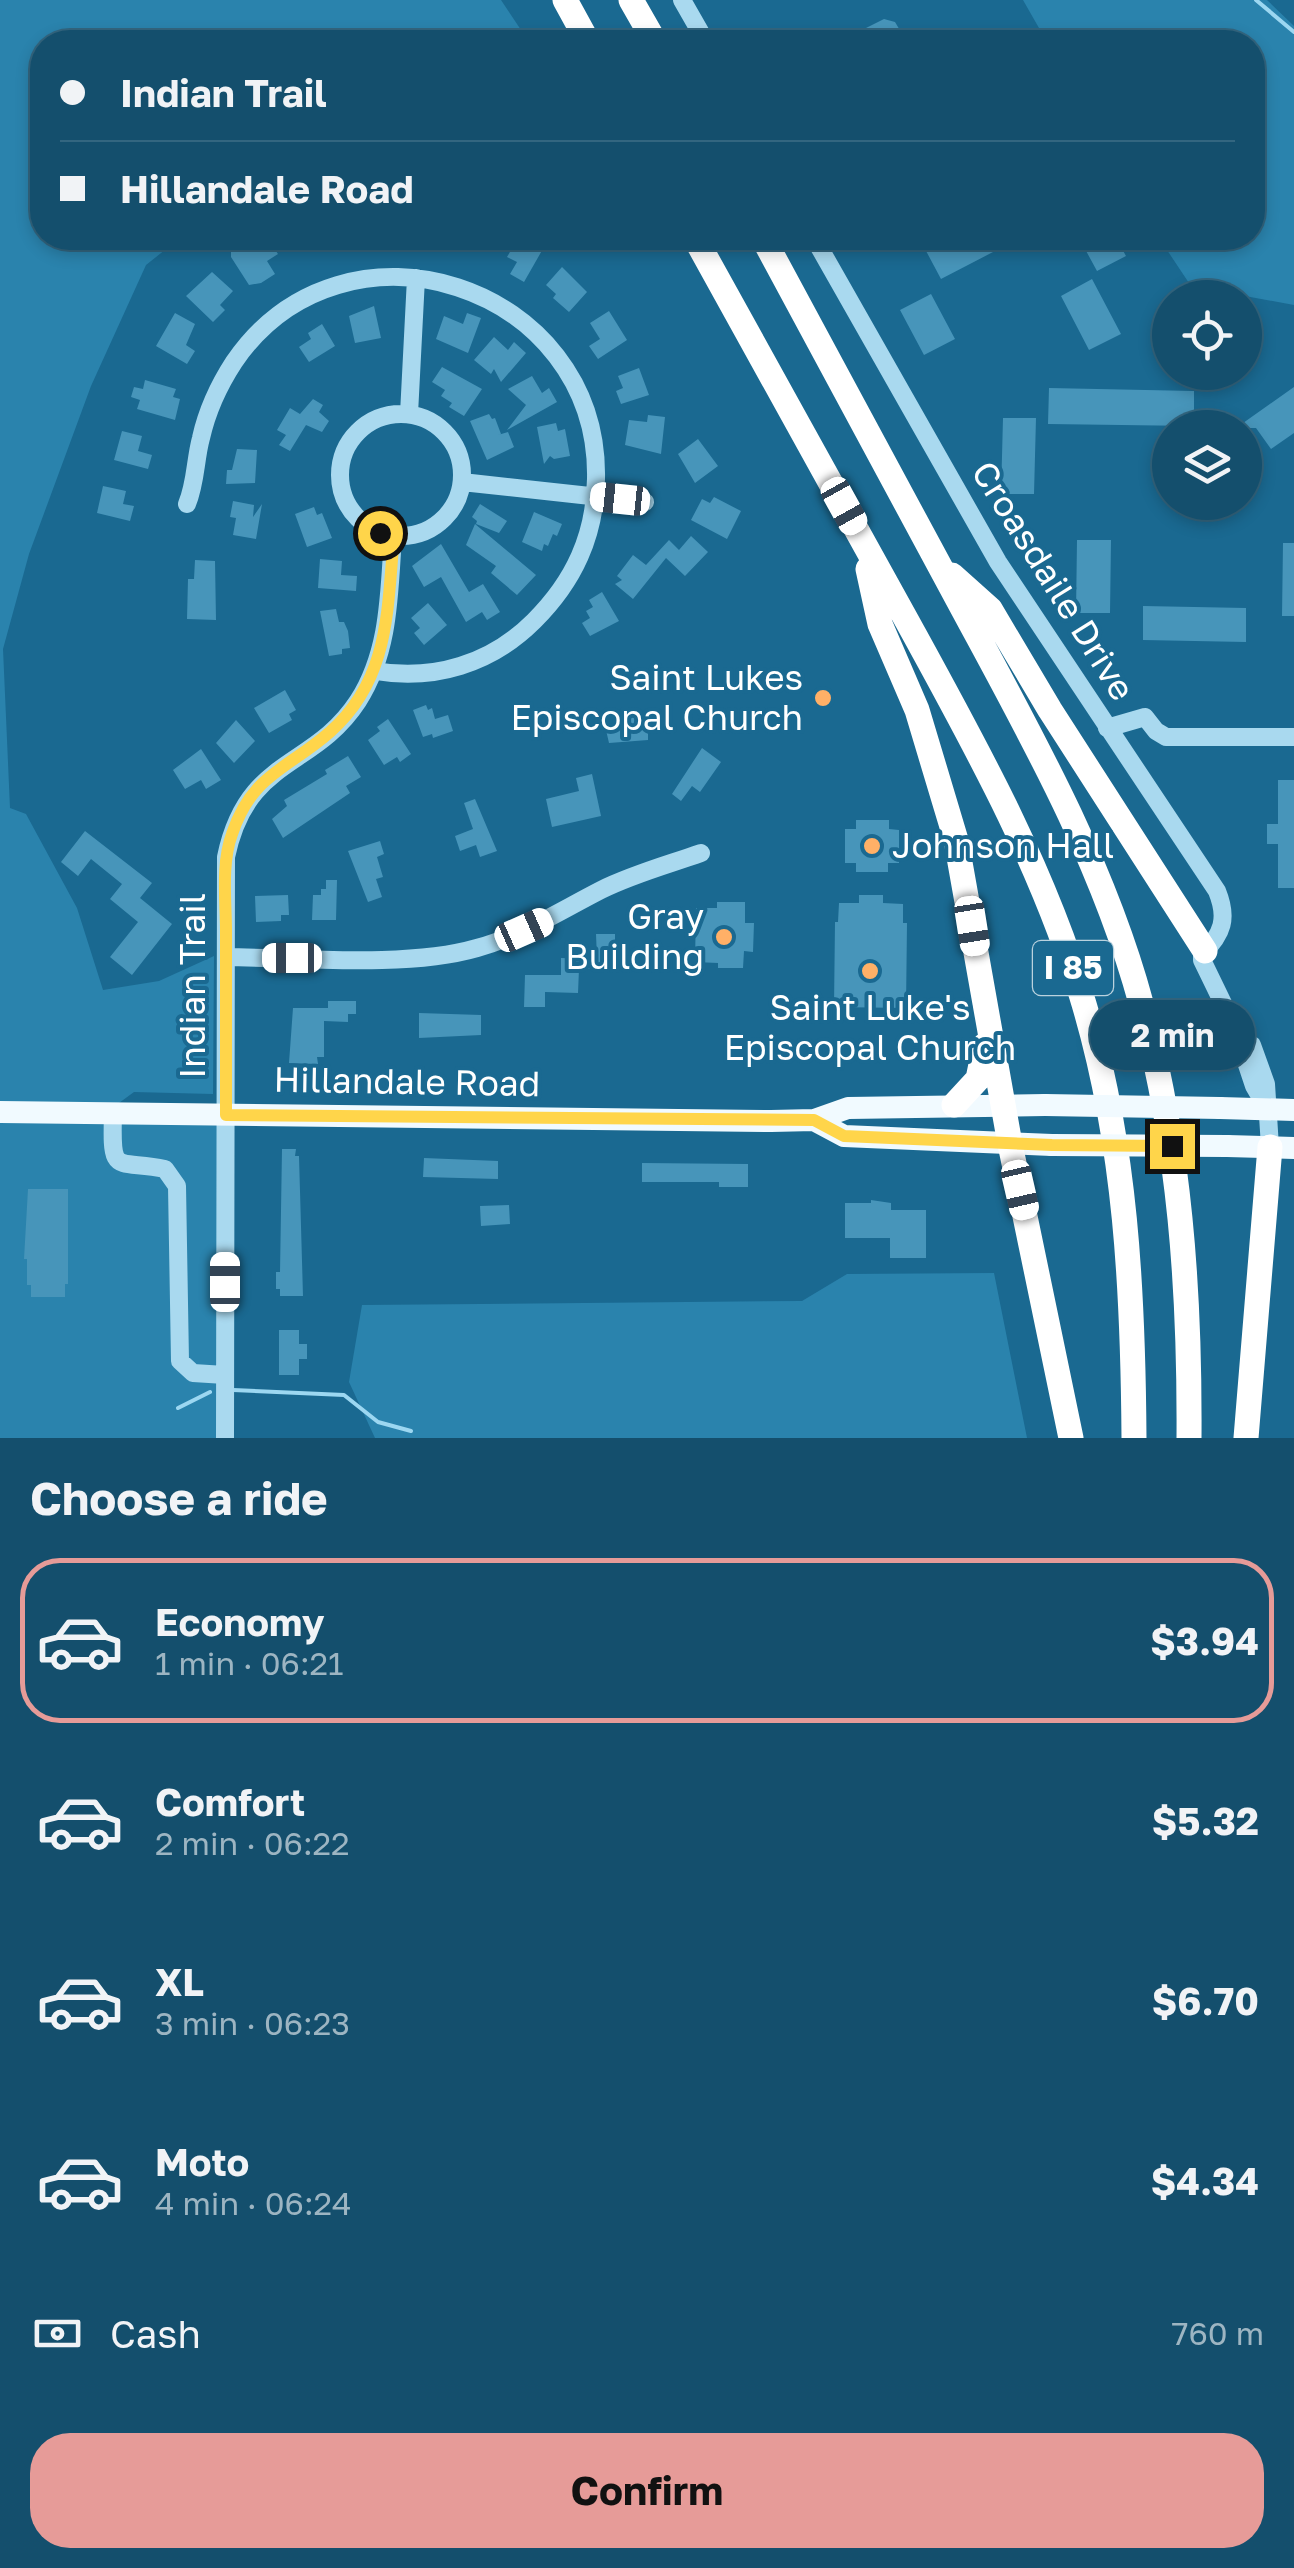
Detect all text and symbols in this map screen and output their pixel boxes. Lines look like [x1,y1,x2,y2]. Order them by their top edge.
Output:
text: Indian Trail [120,70,327,115]
text: Hillandale Road [120,166,414,211]
map controls [1152,280,1262,520]
button: locate [1152,280,1262,390]
button: layers [1152,410,1262,520]
street label: Croasdaile Drive [964,453,1144,708]
car [816,472,872,540]
car [589,481,651,517]
route start [358,511,403,556]
place label: Saint Lukes Episcopal Church [510,656,803,738]
marker: Saint Lukes Episcopal Church [812,687,834,709]
place label: Johnson Hall [892,824,1114,866]
marker: Johnson Hall [861,835,883,857]
street label: Indian Trail [171,893,213,1079]
car [952,894,992,958]
place label: Gray Building [565,895,704,977]
car [490,904,558,956]
marker: Gray Building [713,926,735,948]
road number: I 85 [1033,941,1113,995]
car [262,943,322,973]
marker: Saint Luke's Episcopal Church [859,960,881,982]
place label: Saint Luke's Episcopal Church [724,986,1016,1068]
callout: 2 min [1090,1001,1254,1071]
text: 2 min [1131,1016,1214,1054]
street label: Hillandale Road [273,1058,541,1104]
route end [1150,1124,1195,1169]
car [999,1157,1041,1223]
car [210,1252,240,1312]
text: Choose a ride [30,1471,328,1525]
icon: car [35,1596,125,1686]
text: Economy [155,1599,324,1644]
text: $3.94 [1150,1618,1259,1663]
text: 1 min · 06:21 [155,1644,344,1682]
icon: car [35,1776,125,1866]
text: Comfort [155,1779,305,1824]
text: $5.32 [1152,1798,1259,1843]
text: 2 min · 06:22 [155,1824,350,1862]
icon: car [35,1956,125,2046]
text: XL [155,1959,204,2004]
text: $6.70 [1152,1978,1259,2023]
text: 3 min · 06:23 [155,2004,350,2042]
icon: car [35,2136,125,2226]
text: Moto [155,2139,249,2184]
text: $4.34 [1151,2158,1259,2203]
text: 4 min · 06:24 [155,2184,352,2222]
icon: cash [30,2306,85,2361]
text: Cash [110,2311,201,2356]
text: 760 m [1172,2314,1264,2352]
button: Confirm [30,2433,1264,2548]

